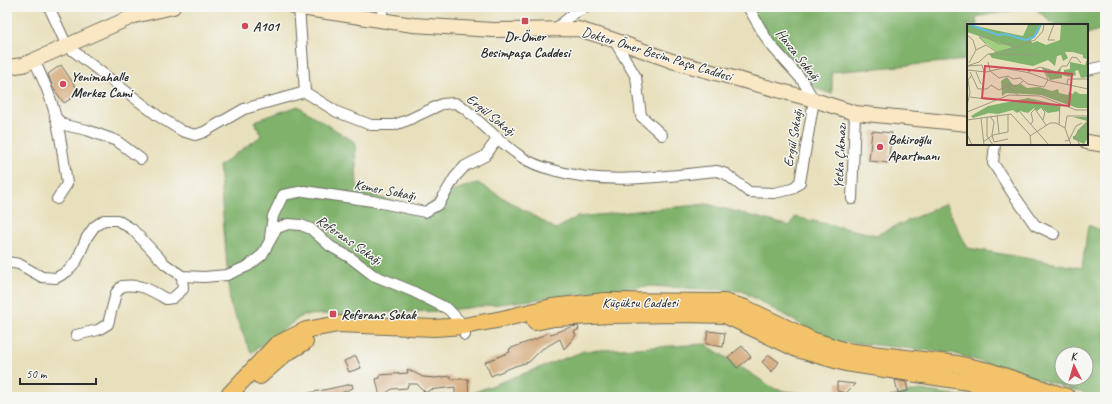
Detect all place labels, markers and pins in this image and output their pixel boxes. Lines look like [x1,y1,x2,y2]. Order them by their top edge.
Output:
marker: Dr.Ömer Besimpaşa Caddesi [520,16,530,26]
place label: A101 [253,18,281,35]
marker: A101 [240,21,250,31]
place label: Dr.Ömer Besimpaşa Caddesi [480,28,572,61]
place label: Yenimahalle Merkez Cami [71,68,134,101]
marker: Yenimahalle Merkez Cami [58,79,68,89]
place label: Bekiroğlu Apartmanı [888,131,940,164]
marker: Bekiroğlu Apartmanı [875,142,885,152]
place label: Referans Sokak [341,306,417,323]
marker: Referans Sokak [328,309,338,319]

